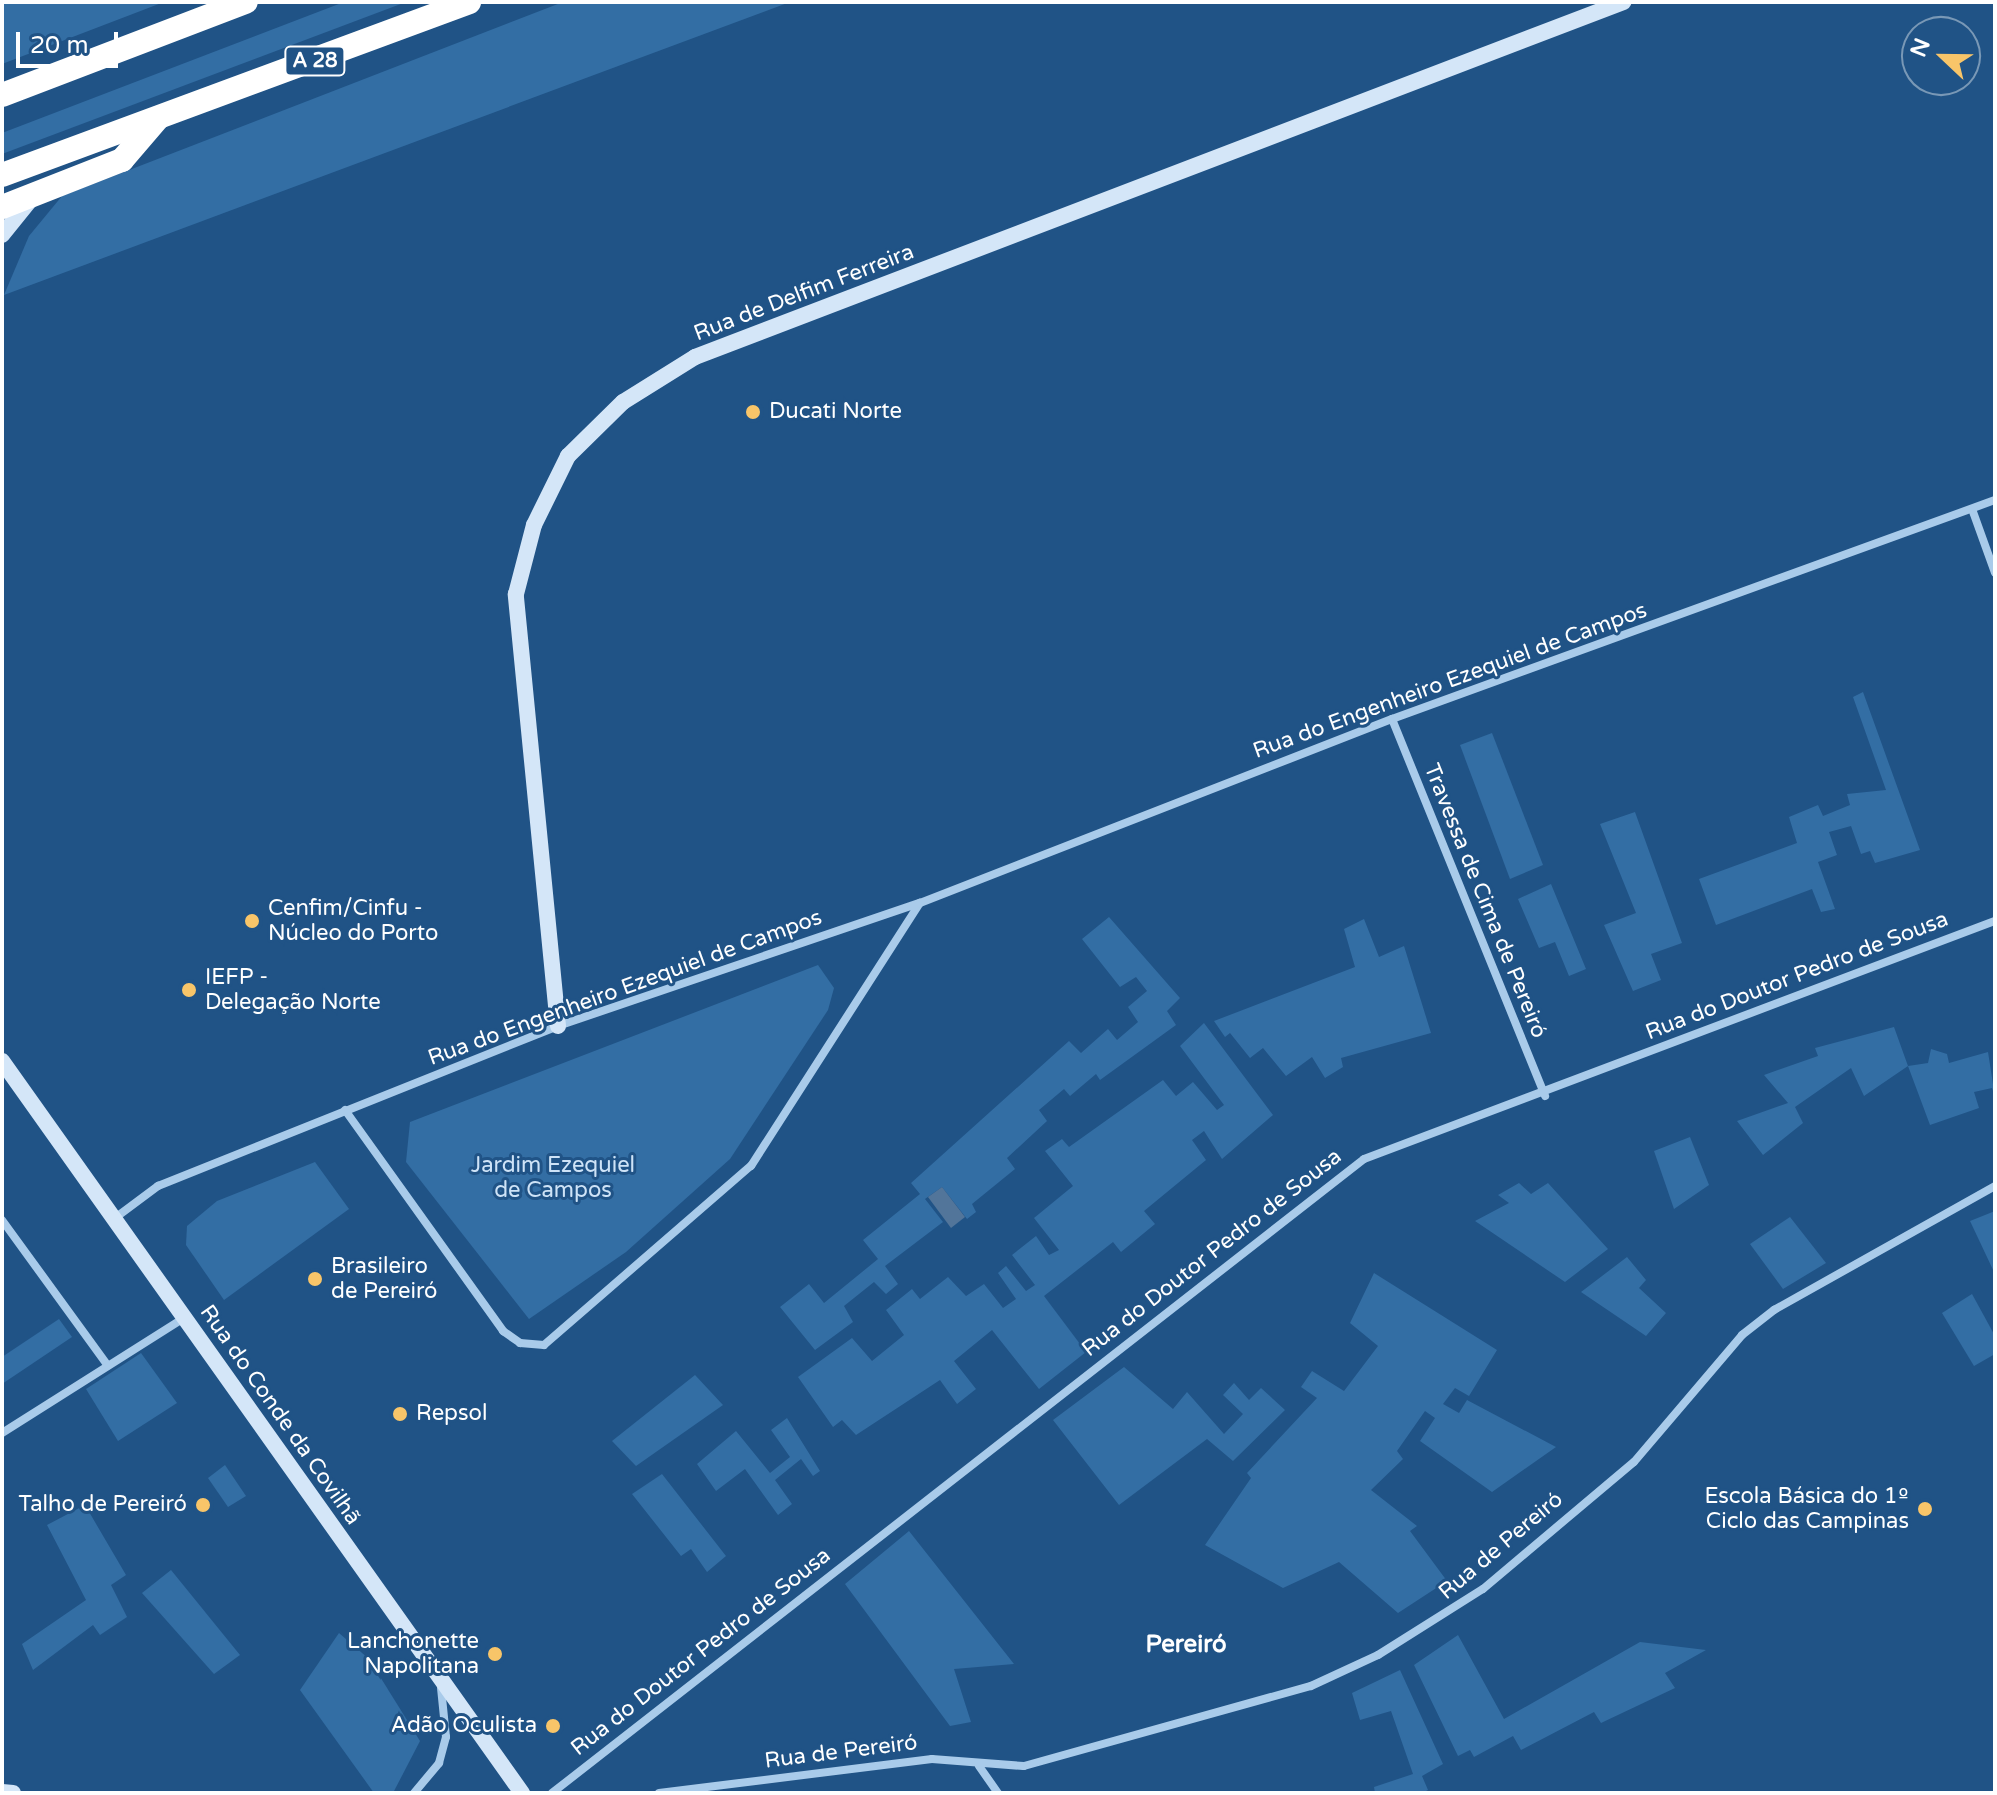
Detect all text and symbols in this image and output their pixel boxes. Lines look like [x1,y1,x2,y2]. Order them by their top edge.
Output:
scale bar [20,16,122,66]
north arrow [1901,16,1981,96]
text: 20 m [30,31,88,60]
text: N [1905,35,1936,61]
road number: A 28 [283,45,347,77]
street label: Rua de Delfim Ferreira [690,239,918,347]
place label: Ducati Norte [769,399,902,425]
marker: Ducati Norte [744,403,762,421]
street label: Rua do Engenheiro Ezequiel de Campos [1249,597,1651,765]
street label: Travessa de Cima de Pereiró [1418,760,1552,1042]
place label: Cenfim/Cinfu - Núcleo do Porto [268,895,438,946]
street label: Rua do Engenheiro Ezequiel de Campos [424,904,826,1072]
street label: Rua do Doutor Pedro de Sousa [1642,906,1952,1046]
marker: Cenfim/Cinfu - Núcleo do Porto [243,912,261,930]
place label: IEFP - Delegação Norte [205,964,381,1016]
marker: IEFP - Delegação Norte [180,981,198,999]
street label: Rua do Doutor Pedro de Sousa [1077,1143,1347,1363]
park label: Jardim Ezequiel de Campos [471,1152,635,1204]
place label: Brasileiro de Pereiró [331,1253,437,1304]
marker: Brasileiro de Pereiró [306,1270,324,1288]
street label: Rua do Conde da Covilhã [194,1300,366,1530]
place label: Repsol [416,1401,487,1427]
marker: Repsol [391,1405,409,1423]
place label: Escola Básica do 1º Ciclo das Campinas [1704,1483,1909,1534]
street label: Rua de Pereiró [1434,1487,1568,1605]
place label: Talho de Pereiró [19,1492,187,1518]
marker: Talho de Pereiró [194,1496,212,1514]
marker: Escola Básica do 1º Ciclo das Campinas [1916,1500,1934,1518]
street label: Rua do Doutor Pedro de Sousa [566,1542,836,1762]
place label: Lanchonette Napolitana [347,1628,479,1680]
district label: Pereiró [1145,1631,1227,1659]
marker: Lanchonette Napolitana [486,1645,504,1663]
place label: Adão Oculista [391,1713,537,1739]
marker: Adão Oculista [544,1717,562,1735]
street label: Rua de Pereiró [763,1730,919,1774]

